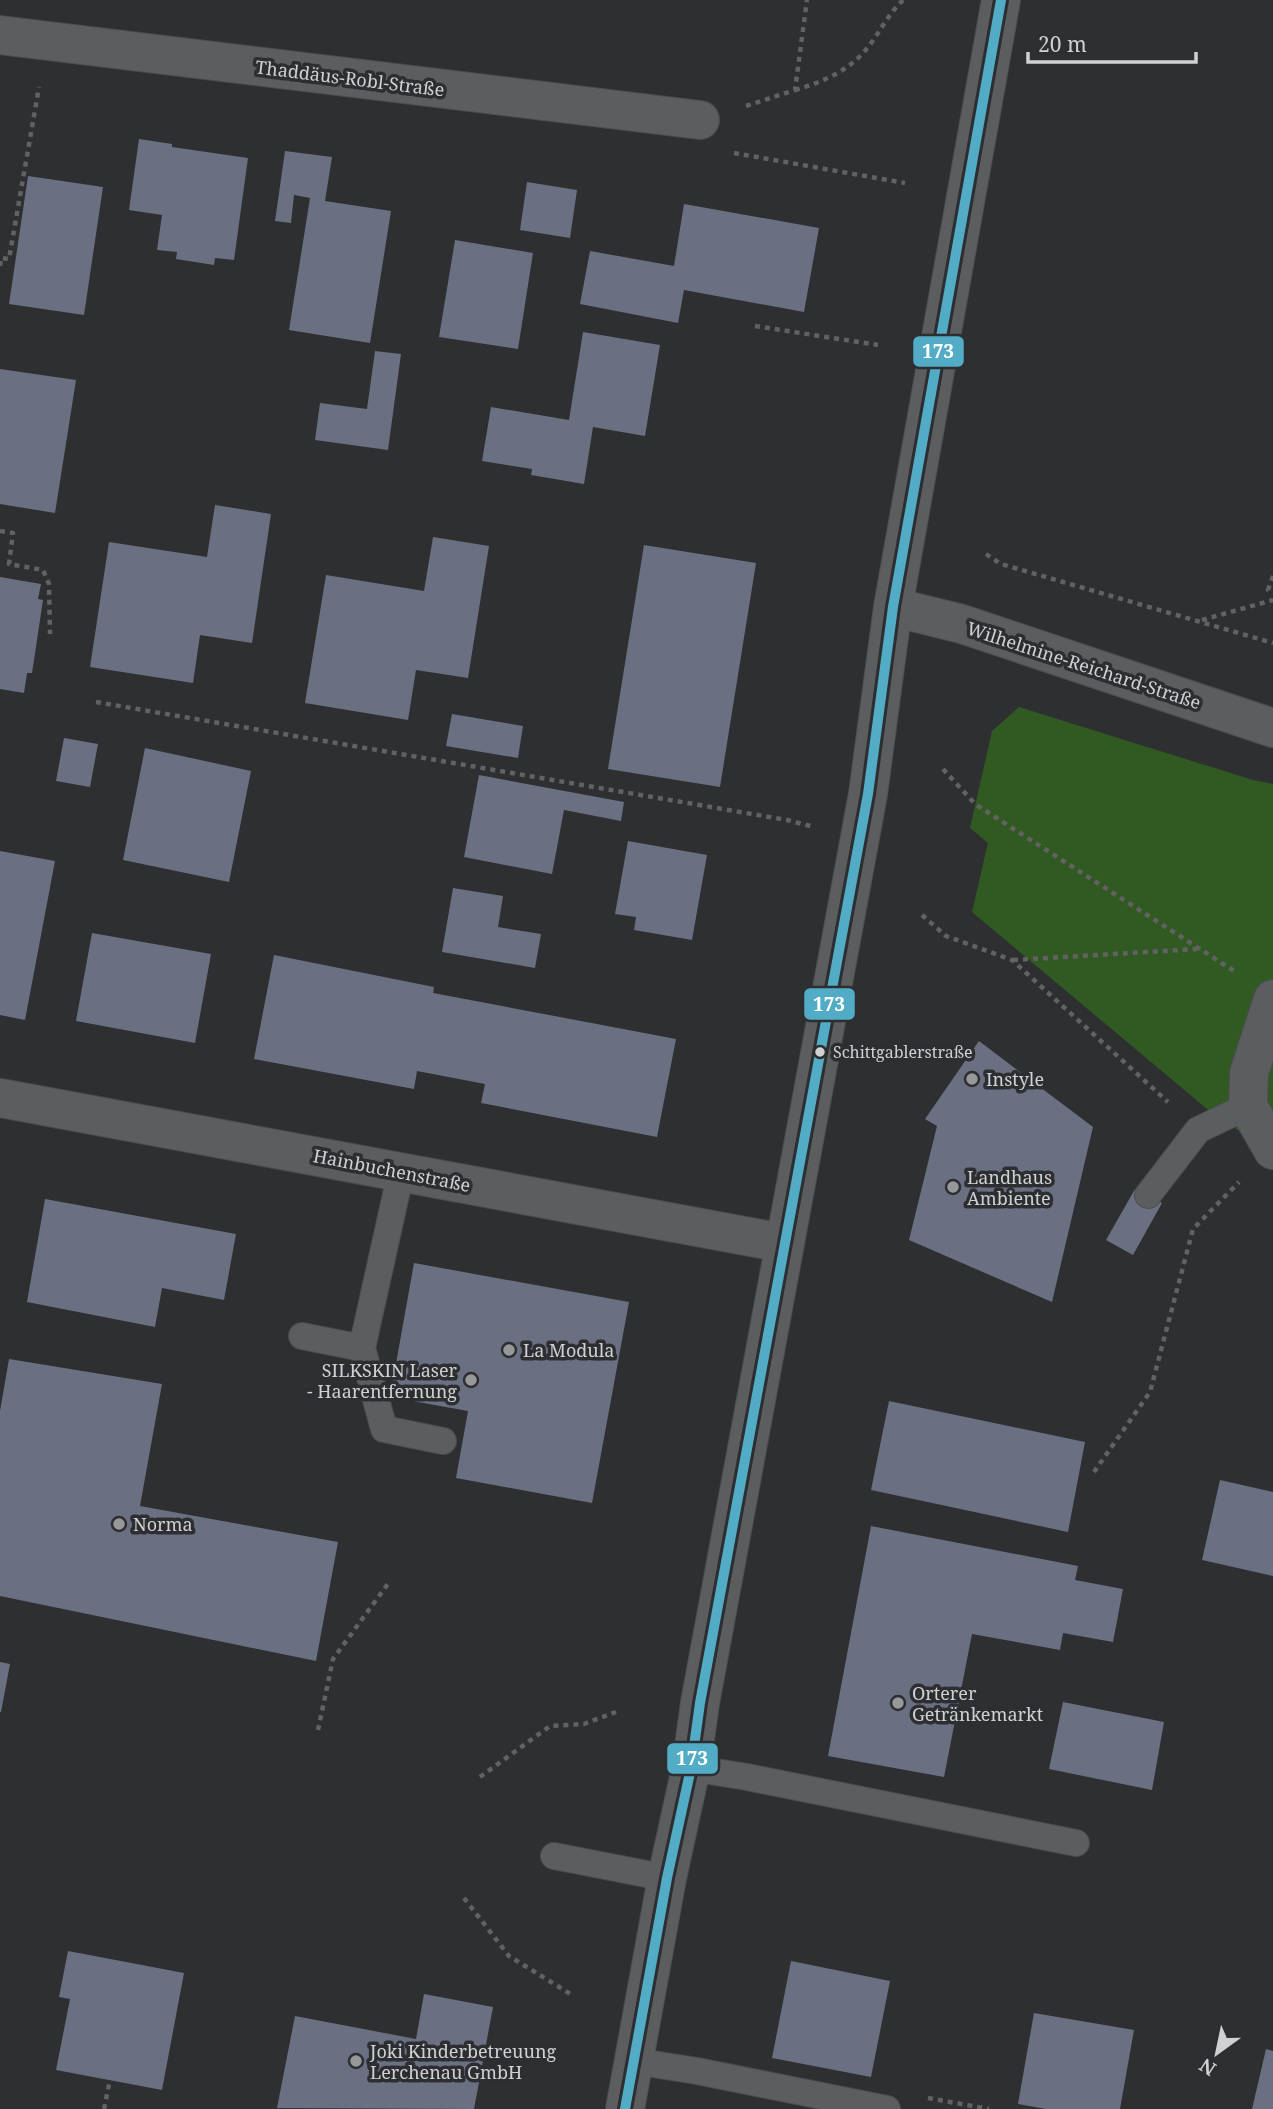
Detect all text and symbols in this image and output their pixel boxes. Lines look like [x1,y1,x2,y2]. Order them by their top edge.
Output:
scale bar [1028,21,1196,65]
text: 20 m [1038,30,1087,58]
street label: Thaddäus-Robl-Straße [254,55,446,101]
line badge: 173 [912,335,965,368]
text: 173 [922,338,954,364]
street label: Wilhelmine-Reichard-Straße [964,616,1204,714]
line badge: 173 [803,987,856,1021]
text: 173 [813,991,845,1017]
place label: Schittgablerstraße [833,1041,973,1063]
marker: Schittgablerstraße [813,1045,827,1059]
place label: Instyle [986,1067,1044,1091]
marker: Instyle [964,1071,980,1087]
street label: Hainbuchenstraße [311,1143,473,1197]
place label: Landhaus Ambiente [967,1165,1052,1210]
marker: Landhaus Ambiente [945,1179,961,1195]
place label: La Modula [523,1338,615,1362]
marker: La Modula [501,1342,517,1358]
place label: SILKSKIN Laser - Haarentfernung [307,1358,458,1403]
marker: SILKSKIN Laser - Haarentfernung [463,1372,479,1388]
place label: Norma [133,1512,193,1536]
marker: Norma [111,1516,127,1532]
place label: Orterer Getränkemarkt [912,1681,1043,1726]
marker: Orterer Getränkemarkt [890,1695,906,1711]
line badge: 173 [666,1742,719,1775]
text: 173 [676,1745,708,1771]
north arrow [1182,2018,1252,2088]
place label: Joki Kinderbetreuung Lerchenau GmbH [369,2039,557,2084]
text: N [1194,2052,1221,2082]
marker: Joki Kinderbetreuung Lerchenau GmbH [348,2053,364,2069]

